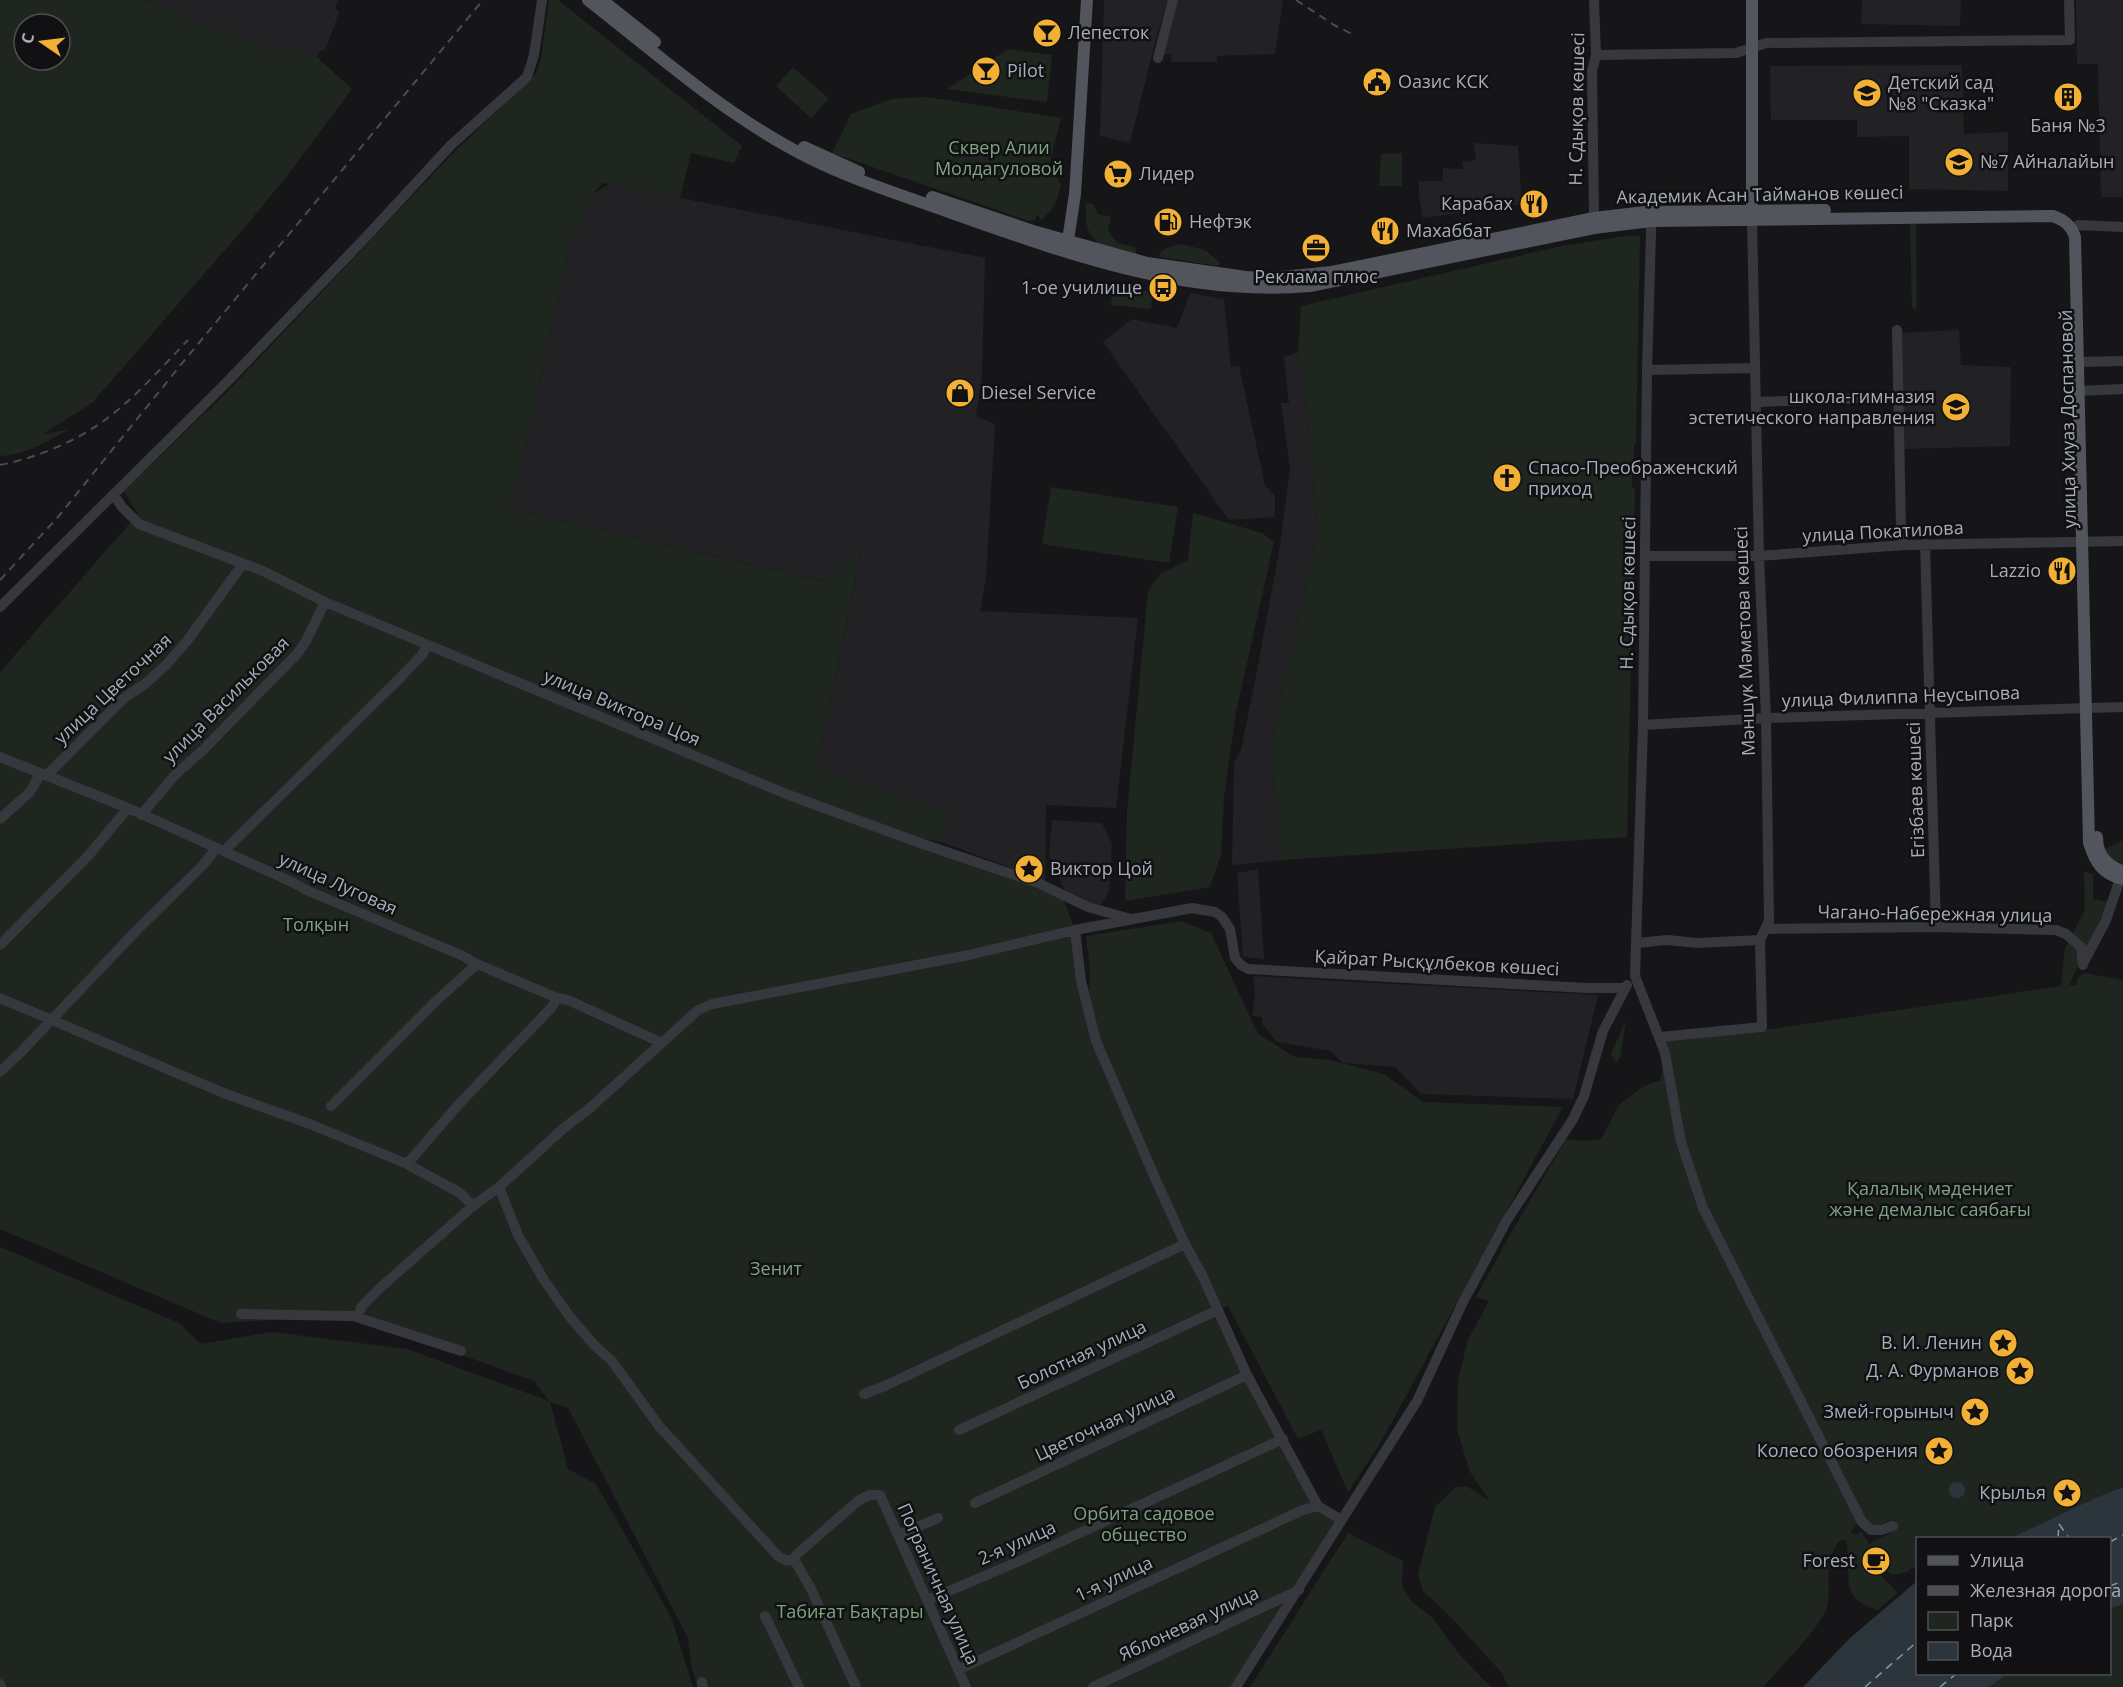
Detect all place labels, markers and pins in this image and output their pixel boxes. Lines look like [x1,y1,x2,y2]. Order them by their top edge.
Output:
bar icon: Лепесток [1031,17,1063,49]
place label: Лепесток [1068,20,1150,44]
bar icon: Pilot [970,55,1002,87]
place label: Pilot [1007,58,1044,82]
public building icon: Оазис КСК [1361,66,1393,98]
place label: Оазис КСК [1398,69,1489,93]
place label: Детский сад №8 "Сказка" [1888,70,1994,115]
school or university icon: Детский сад №8 "Сказка" [1851,77,1883,109]
building icon: Баня №3 [2052,81,2084,113]
place label: Баня №3 [2030,113,2106,137]
school or university icon: №7 Айналайын [1943,146,1975,178]
place label: №7 Айналайын [1980,149,2114,173]
supermarket icon: Лидер [1102,158,1134,190]
place label: Лидер [1139,161,1195,185]
restaurant icon: Карабах [1518,188,1550,220]
place label: Карабах [1441,191,1514,215]
fuel station icon: Нефтэк [1152,206,1184,238]
place label: Нефтэк [1189,209,1253,233]
restaurant icon: Махаббат [1369,215,1401,247]
place label: Махаббат [1406,218,1492,242]
office icon: Реклама плюс [1300,232,1332,264]
place label: Реклама плюс [1254,264,1378,288]
bus stop icon: 1-ое училище [1147,272,1179,304]
place label: 1-ое училище [1021,275,1142,299]
shop icon: Diesel Service [944,377,976,409]
place label: Diesel Service [981,380,1096,404]
place label: школа-гимназия эстетического направления [1689,384,1935,429]
school or university icon: школа-гимназия эстетического направления [1940,391,1972,423]
place label: Спасо-Преображенский приход [1528,455,1738,500]
church icon: Спасо-Преображенский приход [1491,462,1523,494]
restaurant icon: Lazzio [2046,555,2078,587]
place label: Lazzio [1989,558,2041,582]
place icon: Виктор Цой [1013,853,1045,885]
place label: Виктор Цой [1050,856,1153,880]
place icon: В. И. Ленин [1987,1327,2019,1359]
place label: В. И. Ленин [1881,1330,1982,1354]
place icon: Д. А. Фурманов [2004,1355,2036,1387]
place label: Д. А. Фурманов [1866,1358,1999,1382]
place icon: Змей-горыныч [1959,1396,1991,1428]
place label: Змей-горыныч [1823,1399,1954,1423]
place icon: Колесо обозрения [1923,1435,1955,1467]
place label: Колесо обозрения [1757,1438,1918,1462]
place icon: Крылья [2051,1477,2083,1509]
place label: Крылья [1979,1480,2046,1504]
cafe icon: Forest [1860,1545,1892,1577]
place label: Forest [1802,1548,1855,1572]

